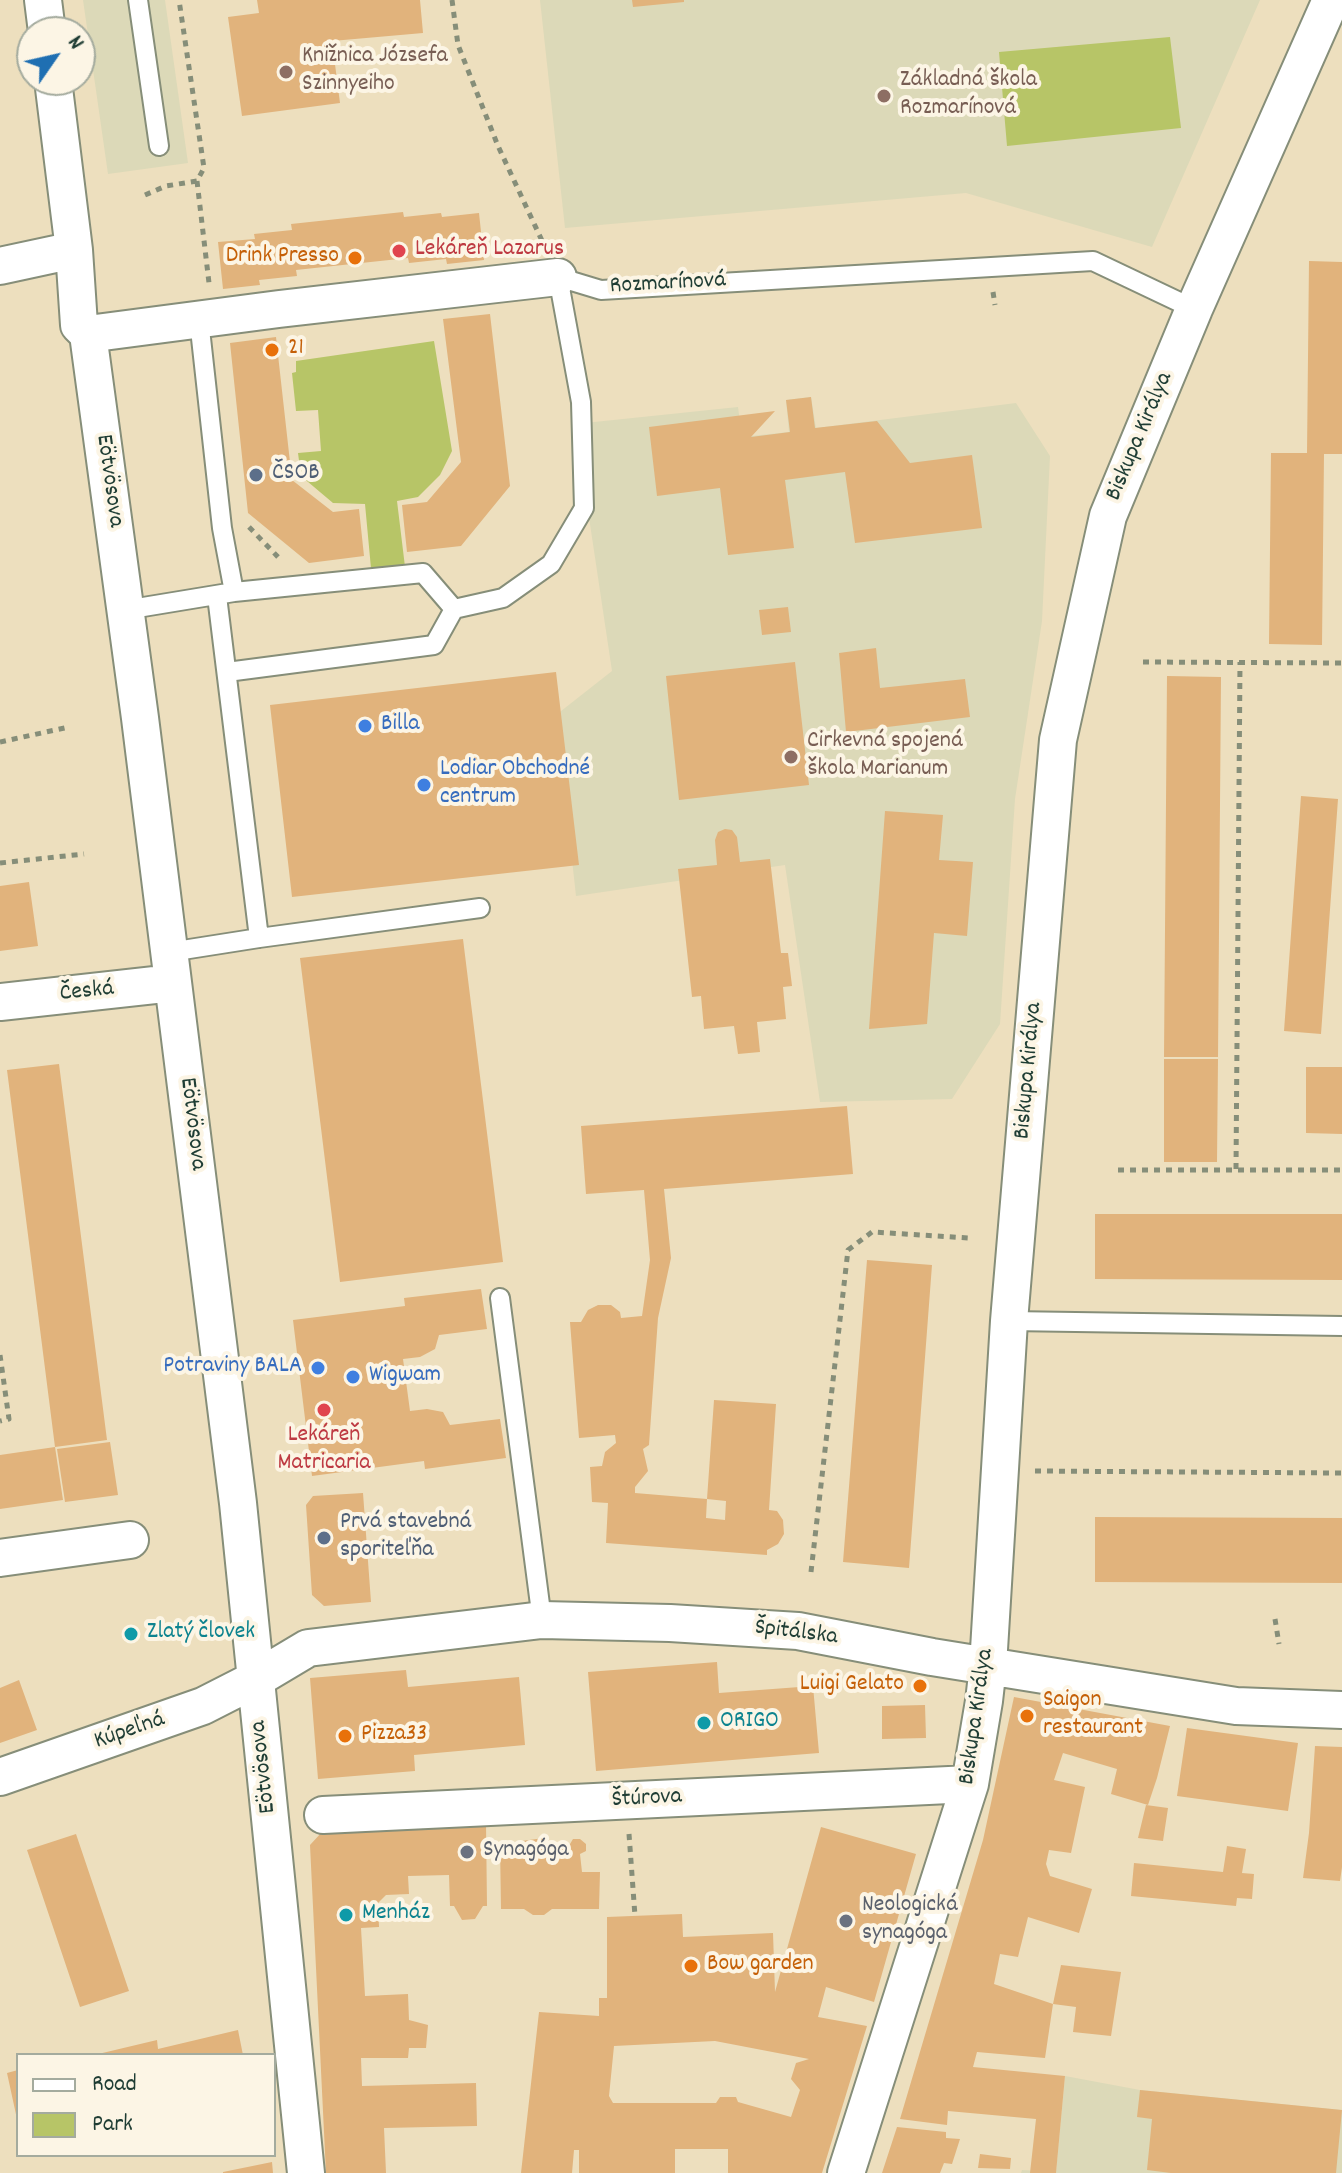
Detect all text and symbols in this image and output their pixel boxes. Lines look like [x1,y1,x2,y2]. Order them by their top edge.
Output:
north arrow [16,16,96,96]
text: N [59,30,91,57]
place label: Knižnica Józsefa Szinnyeiho [302,44,448,100]
marker: Knižnica Józsefa Szinnyeiho [277,63,295,81]
place label: Základná škola Rozmarínová [900,68,1037,124]
marker: Základná škola Rozmarínová [875,87,893,105]
place label: Lekáreň Lazarus [415,237,564,265]
marker: Lekáreň Lazarus [390,242,408,260]
place label: Drink Presso [226,244,339,272]
marker: Drink Presso [346,249,364,267]
street label: Rozmarínová [609,268,727,302]
place label: 21 [288,336,304,364]
marker: 21 [263,341,281,359]
street label: Biskupa Királya [1101,368,1181,506]
street label: Eötvösova [87,433,129,529]
place label: ČSOB [272,461,320,489]
marker: ČSOB [247,466,265,484]
place label: Billa [381,712,419,740]
marker: Billa [356,717,374,735]
place label: Cirkevná spojená škola Marianum [807,729,963,785]
marker: Cirkevná spojená škola Marianum [782,748,800,766]
place label: Lodiar Obchodné centrum [440,757,590,813]
marker: Lodiar Obchodné centrum [415,776,433,794]
street label: Česká [58,976,116,1010]
street label: Biskupa Királya [1010,1002,1050,1140]
street label: Eötvösova [171,1076,211,1172]
place label: Potraviny BALA [163,1354,302,1382]
marker: Potraviny BALA [309,1359,327,1377]
place label: Wigwam [369,1363,441,1391]
marker: Wigwam [344,1368,362,1386]
marker: Lekáreň Matricaria [315,1401,333,1419]
place label: Lekáreň Matricaria [278,1423,370,1479]
place label: Prvá stavebná sporiteľňa [340,1510,472,1566]
marker: Prvá stavebná sporiteľňa [315,1529,333,1547]
street label: Špitálska [753,1615,839,1653]
place label: Zlatý človek [147,1620,255,1648]
marker: Zlatý človek [122,1625,140,1643]
street label: Biskupa Királya [954,1647,1002,1787]
place label: Luigi Gelato [800,1672,904,1700]
marker: Luigi Gelato [911,1677,929,1695]
place label: Saigon restaurant [1043,1688,1143,1744]
street label: Kúpeľná [91,1707,169,1757]
marker: Saigon restaurant [1018,1707,1036,1725]
place label: ORIGO [720,1709,779,1737]
marker: ORIGO [695,1714,713,1732]
street label: Eötvösova [246,1719,284,1815]
place label: Pizza33 [361,1722,427,1750]
marker: Pizza33 [336,1727,354,1745]
street label: Štúrova [611,1784,683,1816]
place label: Synagóga [483,1838,569,1866]
marker: Synagóga [458,1843,476,1861]
place label: Neologická synagóga [862,1893,958,1949]
place label: Menház [362,1901,430,1929]
marker: Menház [337,1906,355,1924]
marker: Neologická synagóga [837,1912,855,1930]
place label: Bow garden [707,1952,814,1980]
marker: Bow garden [682,1957,700,1975]
legend [16,2053,276,2157]
text: Road [92,2068,137,2102]
text: Park [92,2108,133,2142]

